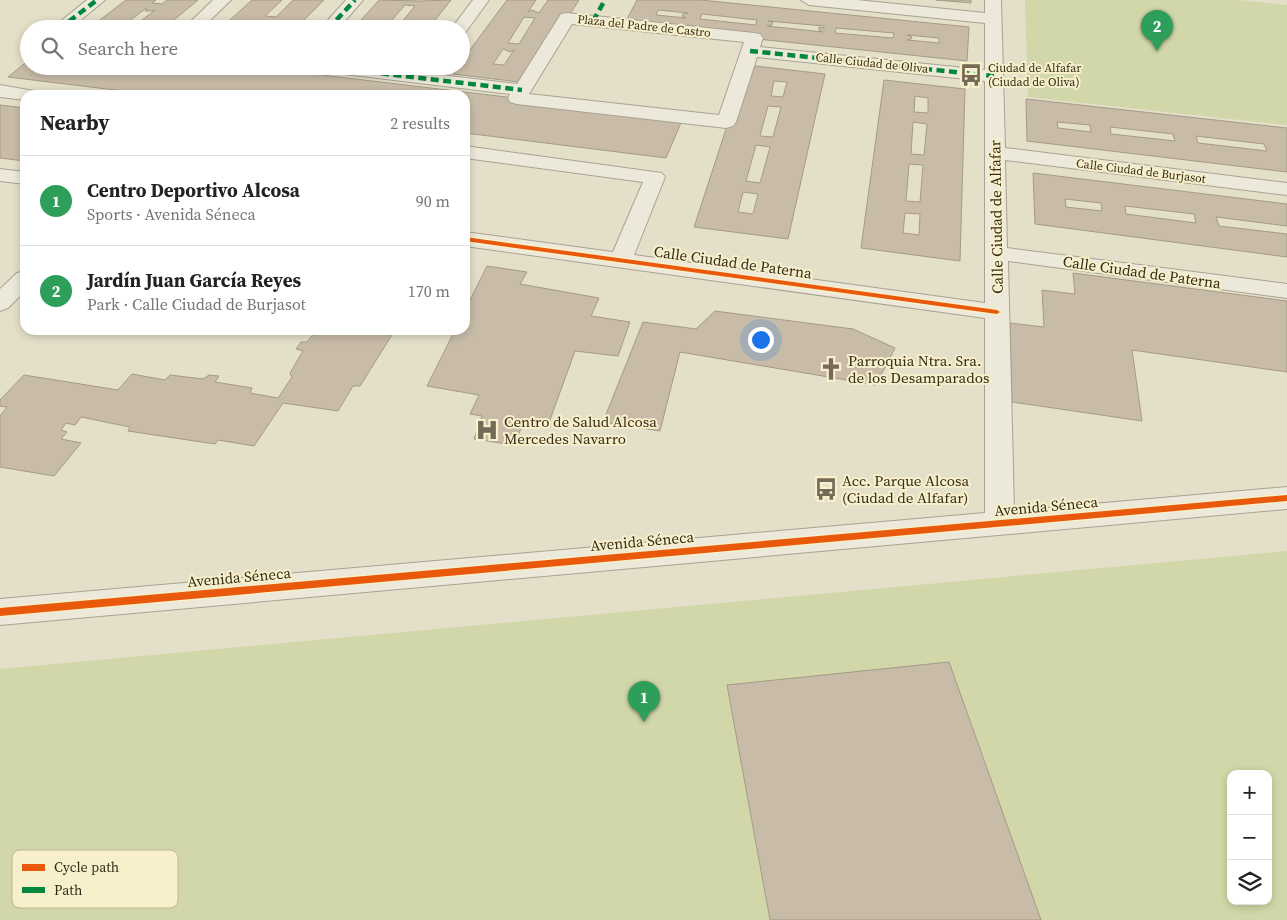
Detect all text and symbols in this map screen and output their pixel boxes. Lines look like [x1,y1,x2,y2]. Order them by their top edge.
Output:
pin: 2 [1141,10,1173,51]
street label: Plaza del Padre de Castro [576,11,712,41]
search box [20,20,470,75]
icon: search [38,34,66,62]
text: Search here [78,35,178,61]
street label: Calle Ciudad de Oliva [815,49,930,77]
place label: Ciudad de Alfafar (Ciudad de Oliva) [988,60,1081,90]
bus stop icon: Ciudad de Alfafar (Ciudad de Oliva) [958,62,984,88]
text: Nearby [40,108,110,137]
text: 2 results [390,112,450,134]
street label: Calle Ciudad de Alfafar [984,139,1008,294]
street label: Calle Ciudad de Burjasot [1075,155,1207,187]
text: Centro Deportivo Alcosa [87,177,300,203]
text: 1 [52,190,60,212]
text: 90 m [416,190,450,212]
text: Sports · Avenida Séneca [87,203,256,225]
street label: Calle Ciudad de Paterna [653,241,814,284]
street label: Calle Ciudad de Paterna [1062,251,1223,294]
text: Jardín Juan García Reyes [87,267,301,293]
text: 2 [52,280,60,302]
text: 170 m [408,280,450,302]
text: Park · Calle Ciudad de Burjasot [87,293,306,315]
your location [748,327,774,353]
place label: Parroquia Ntra. Sra. de los Desamparados [848,350,989,388]
church icon: Parroquia Ntra. Sra. de los Desamparados [818,356,844,382]
place label: Centro de Salud Alcosa Mercedes Navarro [504,411,657,449]
hospital icon: Centro de Salud Alcosa Mercedes Navarro [474,417,500,443]
place label: Acc. Parque Alcosa (Ciudad de Alfafar) [842,470,969,508]
bus stop icon: Acc. Parque Alcosa (Ciudad de Alfafar) [813,476,839,502]
street label: Avenida Séneca [993,491,1099,521]
street label: Avenida Séneca [589,526,695,556]
street label: Avenida Séneca [186,562,292,592]
pin: 1 [628,681,660,722]
map controls [1227,770,1272,905]
button: + [1227,770,1272,815]
button: − [1227,815,1272,860]
legend [12,850,178,908]
text: Cycle path [54,857,119,877]
button: layers [1227,860,1272,905]
text: Path [54,880,82,900]

